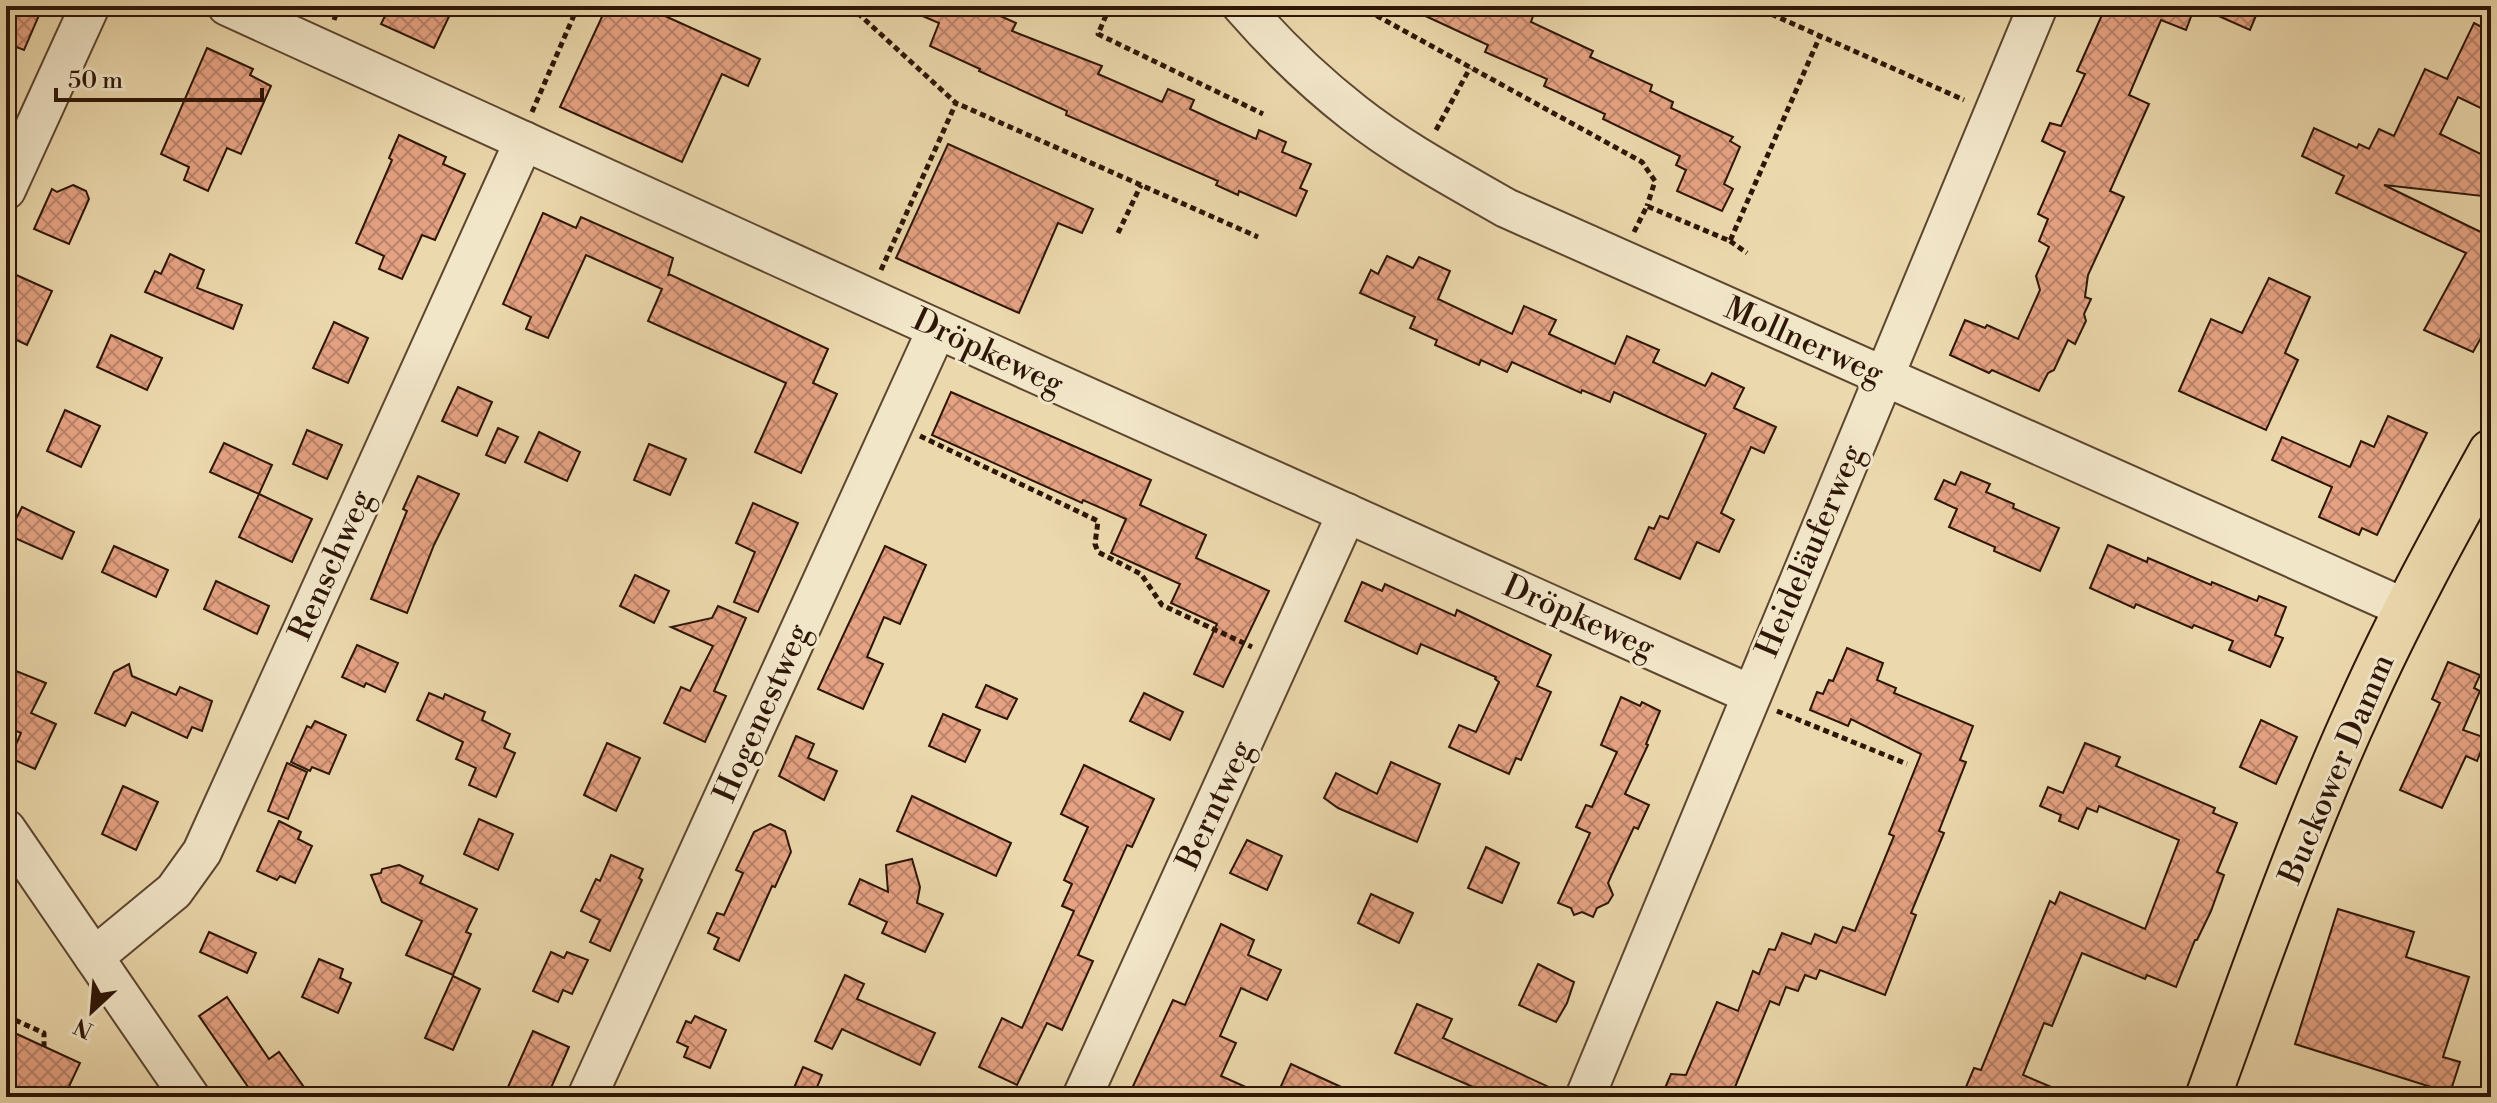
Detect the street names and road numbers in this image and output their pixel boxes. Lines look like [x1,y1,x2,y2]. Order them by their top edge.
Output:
street label: Mollnerweg [1718,288,1890,394]
street label: Dröpkeweg [906,300,1070,405]
street label: Heideläuferweg [1747,438,1873,663]
street label: Renschweg [280,483,382,646]
street label: Dröpkeweg [1497,566,1661,668]
street label: Hogenestweg [705,617,819,809]
street label: Buckower Damm [2270,648,2404,891]
street label: Berntweg [1167,734,1262,877]

